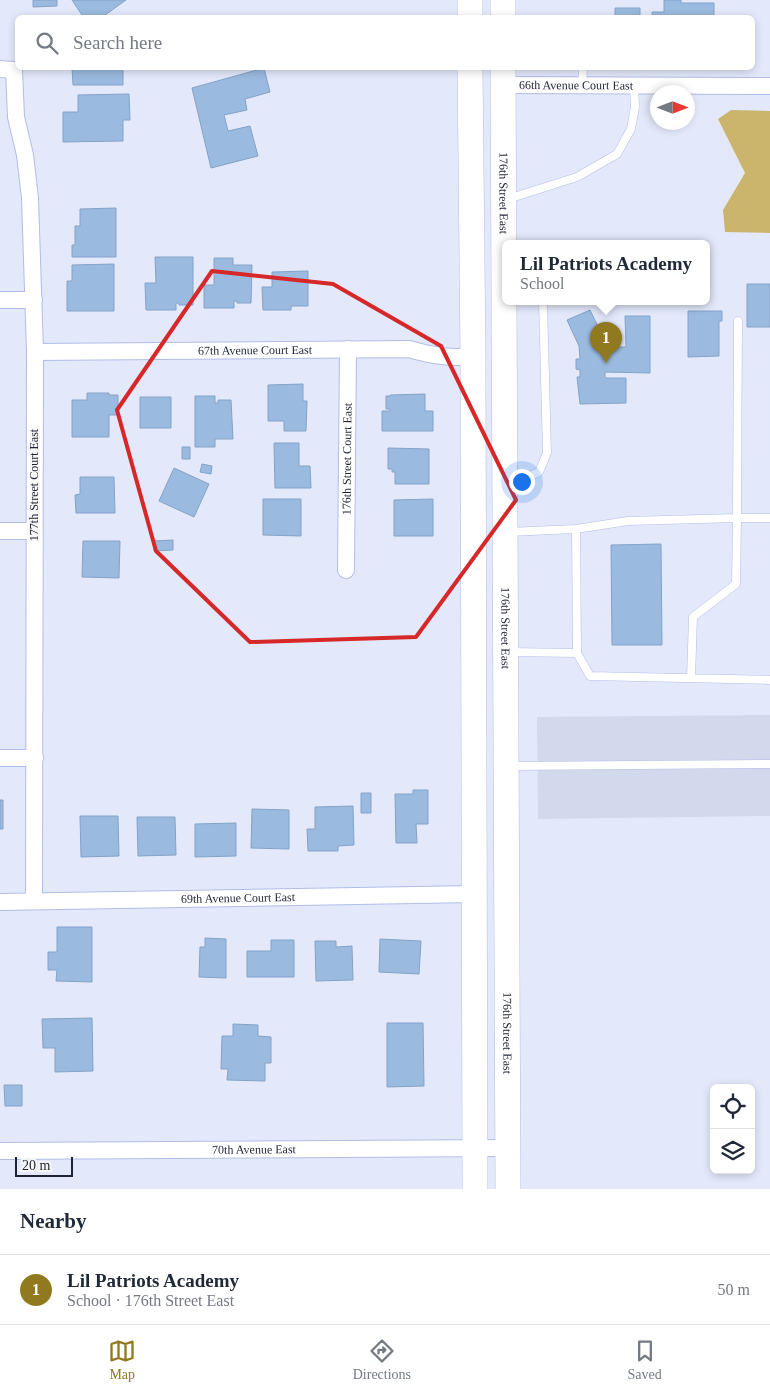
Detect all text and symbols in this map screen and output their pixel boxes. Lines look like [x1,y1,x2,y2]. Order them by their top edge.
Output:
search box [15,15,755,70]
icon: search [33,29,61,57]
text: Search here [73,32,162,53]
street label: 66th Avenue Court East [519,78,634,92]
north arrow [650,85,695,130]
street label: 176th Street East [496,152,511,235]
popup [502,240,710,305]
text: Lil Patriots Academy [520,253,692,274]
text: School [520,275,564,292]
pin: 1 [590,322,622,363]
street label: 67th Avenue Court East [198,343,313,358]
street label: 176th Street Court East [339,402,355,515]
street label: 177th Street Court East [27,428,41,541]
your location [509,469,535,495]
street label: 176th Street East [498,587,513,670]
street label: 69th Avenue Court East [181,890,296,906]
street label: 176th Street East [500,992,514,1075]
map controls [710,1084,755,1174]
button: locate [710,1084,755,1129]
button: layers [710,1129,755,1174]
street label: 70th Avenue East [212,1142,297,1157]
scale bar [15,1154,72,1177]
text: 20 m [22,1158,50,1173]
text: Nearby [20,1209,87,1233]
text: Lil Patriots Academy [67,1270,239,1291]
text: 1 [32,1281,40,1298]
text: 50 m [718,1281,750,1298]
text: School · 176th Street East [67,1292,234,1309]
tab: Map [108,1337,136,1383]
tab: Directions [353,1337,411,1383]
tab: Saved [628,1337,662,1383]

